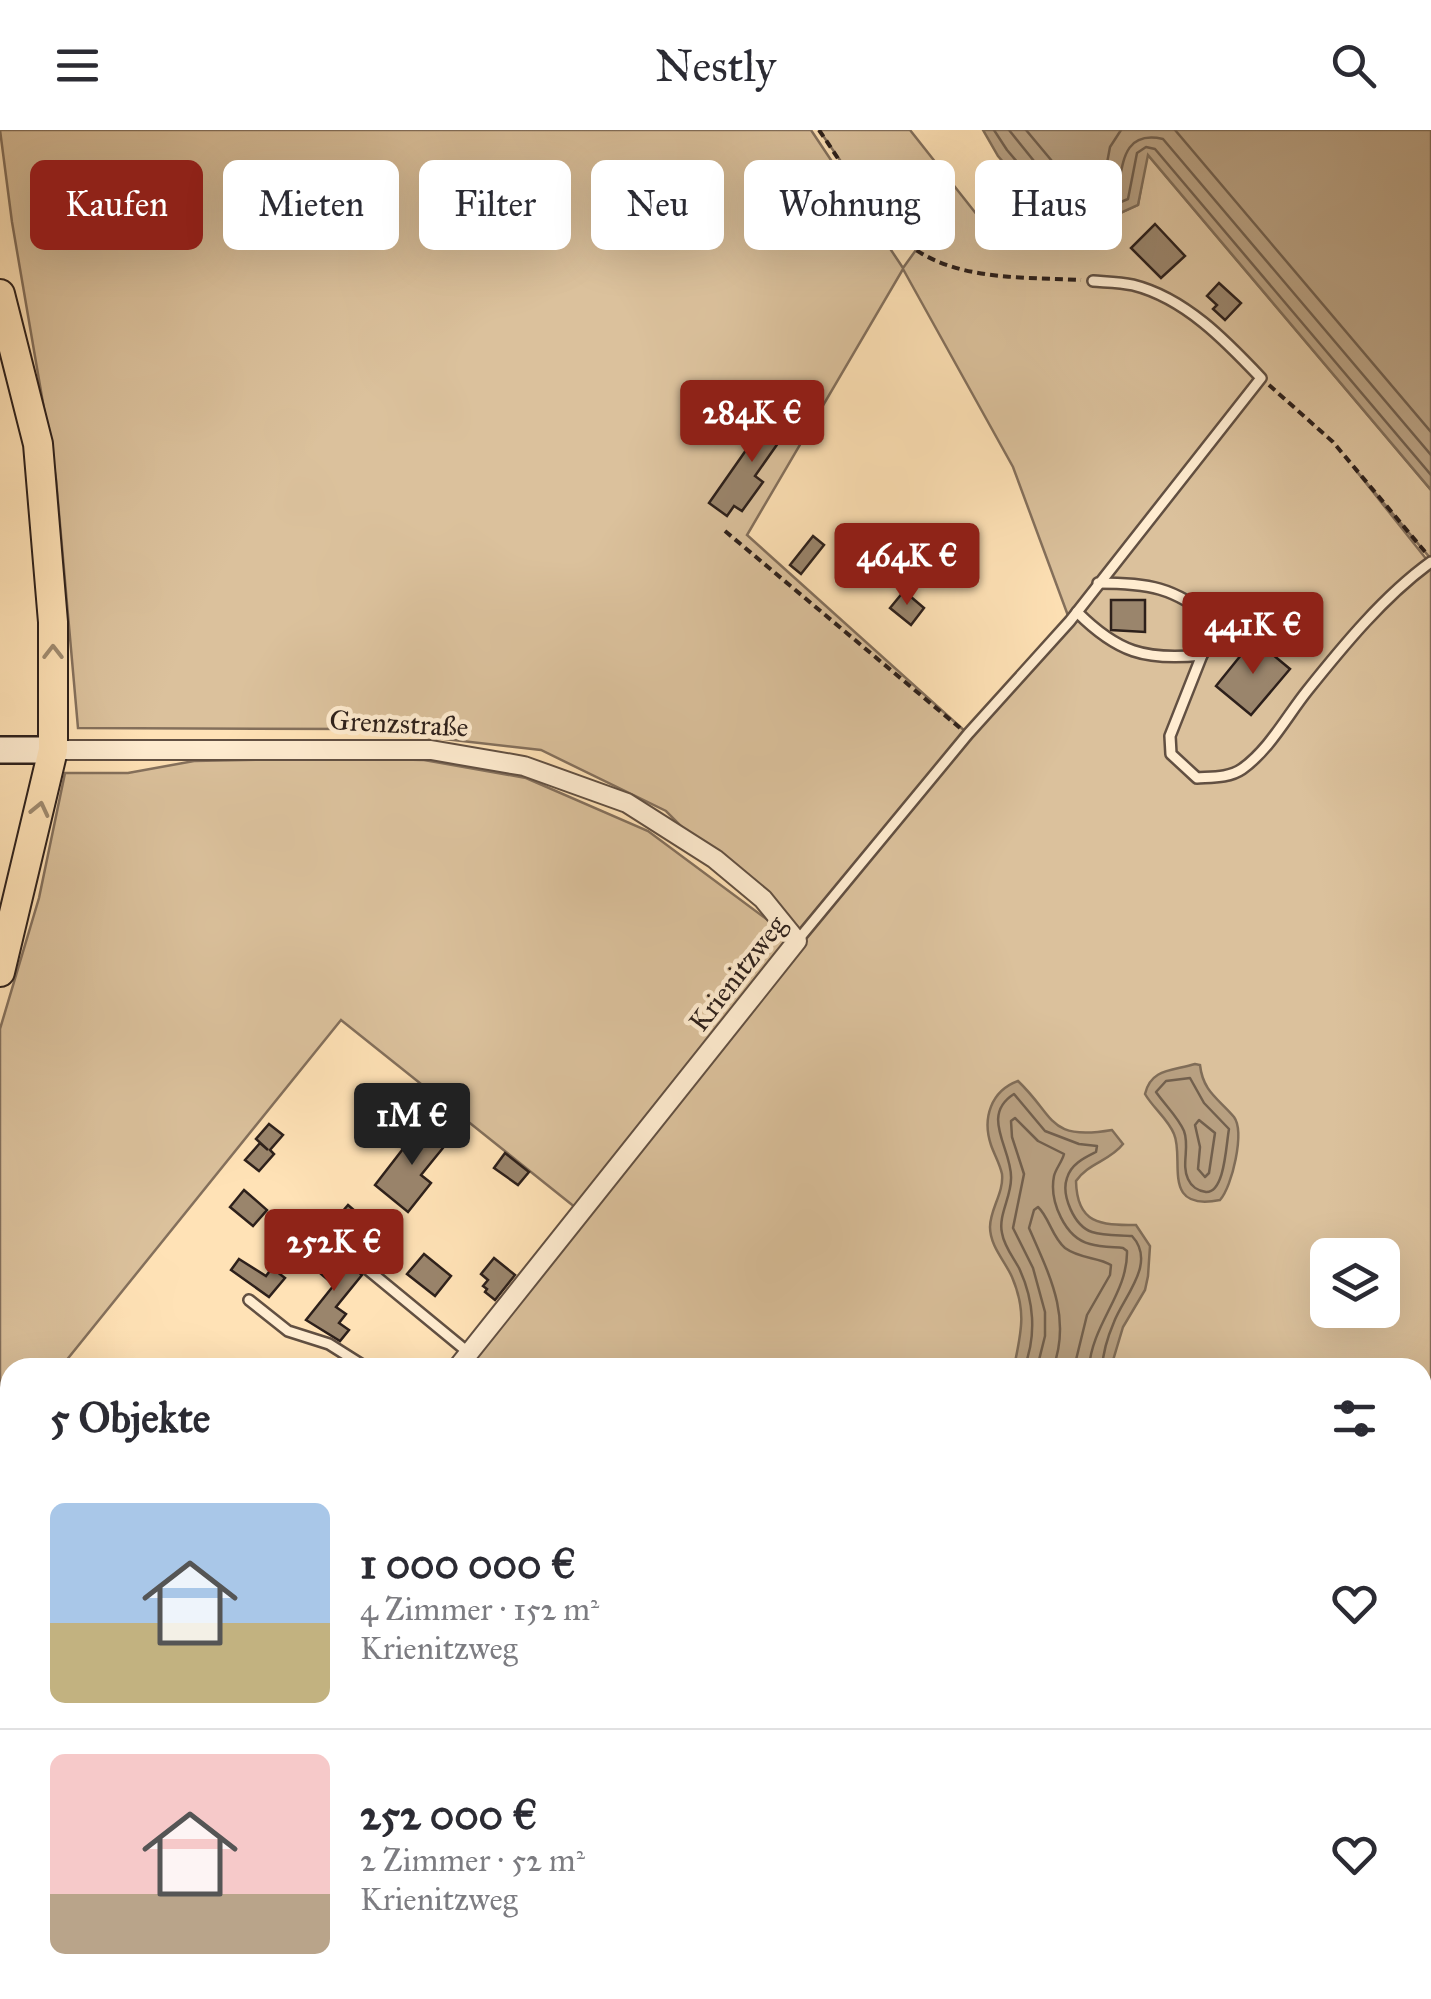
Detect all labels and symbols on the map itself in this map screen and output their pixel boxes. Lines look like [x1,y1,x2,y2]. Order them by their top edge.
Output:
pin: 284K € [671,380,833,465]
pin: 464K € [826,523,988,608]
pin: 441K € [1172,592,1334,677]
one-way arrow [42,644,64,660]
street label: Grenzstraße [329,702,469,745]
one-way arrow [28,801,49,818]
street label: Krienitzweg [681,907,794,1038]
pin: 1M € [353,1083,471,1168]
pin: 252K € [253,1209,415,1294]

